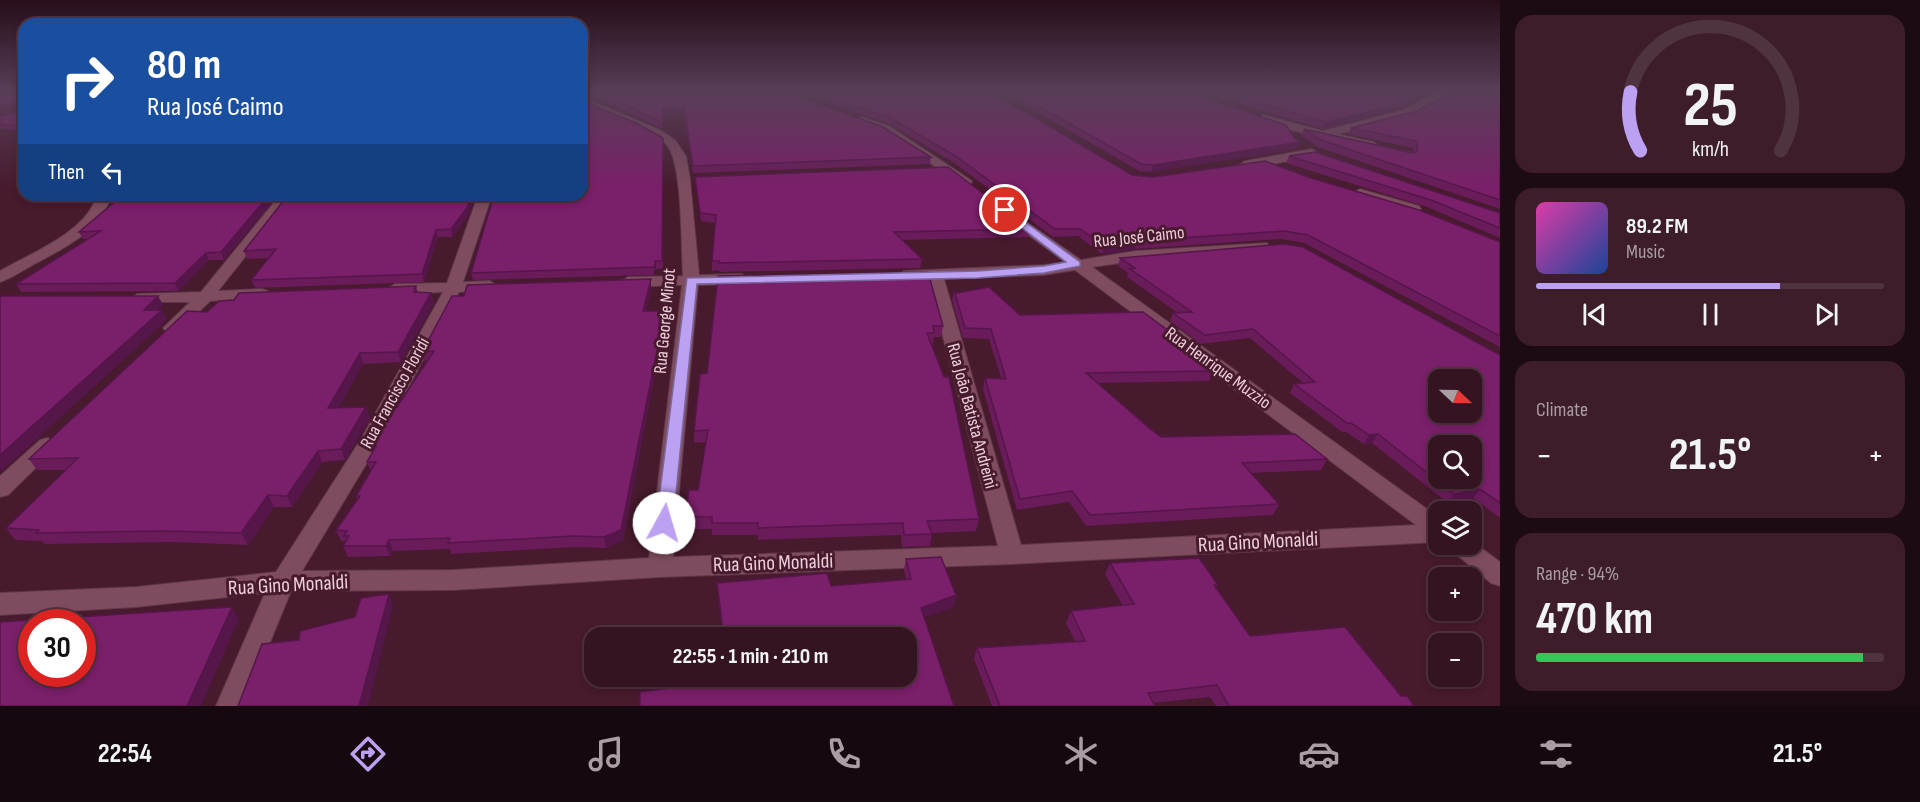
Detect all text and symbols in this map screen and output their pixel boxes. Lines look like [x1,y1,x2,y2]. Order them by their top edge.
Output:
text: 80 m [147,40,221,91]
icon: right [48,42,126,120]
text: 25 [1683,69,1737,144]
text: Rua José Caimo [147,91,284,123]
text: km/h [1691,137,1729,162]
icon: left [96,156,129,189]
text: Then [48,159,84,186]
pin [979,184,1030,235]
icon: arrive [988,193,1021,226]
text: 89.2 FM [1626,213,1688,240]
street label: Rua José Caimo [1093,222,1185,252]
text: Music [1626,240,1665,264]
street label: Rua George Minot [650,267,680,375]
icon: previous [1578,298,1611,331]
icon: pause [1694,298,1727,331]
icon: next [1810,298,1843,331]
street label: Rua Henrique Muzzio [1161,323,1275,413]
street label: Rua Francisco Floridi [356,334,434,452]
street label: Rua João Batista Andreini [943,341,1001,491]
north arrow [1428,369,1482,423]
map controls [1428,369,1482,687]
text: Climate [1536,398,1588,422]
text: 21.5° [1669,428,1751,483]
button: search [1428,435,1482,489]
text: − [1536,436,1552,476]
text: + [1868,436,1884,476]
position arrow [632,491,696,555]
button: layers [1428,501,1482,555]
street label: Rua Gino Monaldi [1197,526,1319,558]
street label: Rua Gino Monaldi [712,548,834,578]
text: Range · 94% [1536,562,1619,586]
button: + [1428,567,1482,621]
street label: Rua Gino Monaldi [227,569,349,601]
text: 470 km [1536,592,1653,647]
speed limit sign: 30 [18,609,96,687]
button: − [1428,633,1482,687]
text: 22:55 · 1 min · 210 m [673,643,828,670]
icon: directions [347,733,389,775]
icon: music [585,733,627,775]
icon: phone [823,733,865,775]
icon: climate [1060,733,1102,775]
icon: car [1298,733,1340,775]
icon: filters [1535,733,1577,775]
text: 22:54 [98,738,152,770]
text: 21.5° [1773,738,1822,770]

